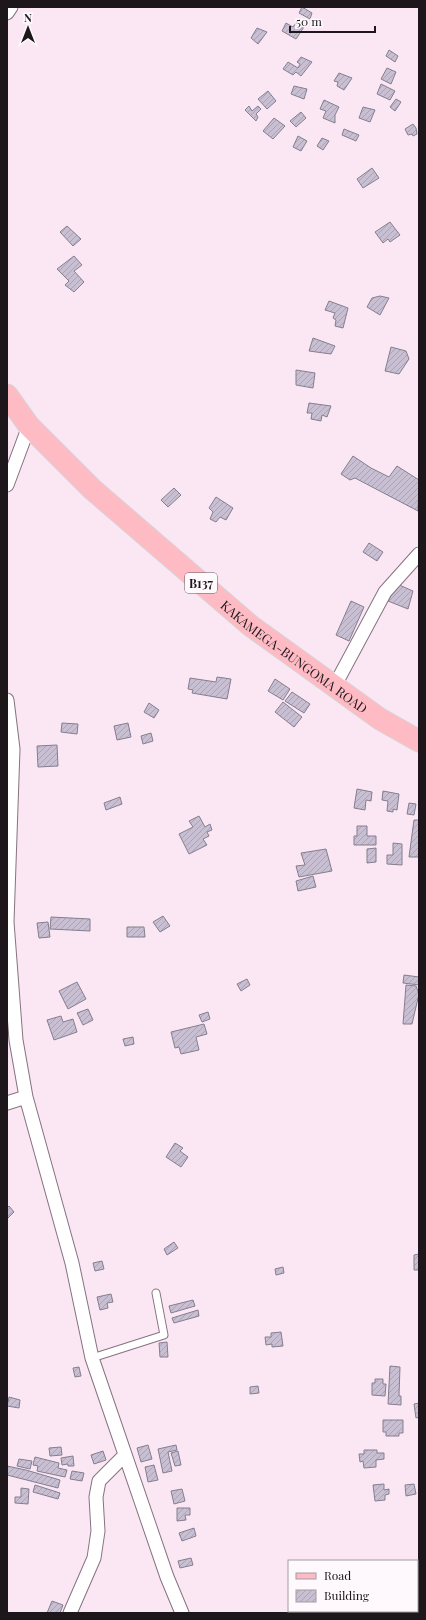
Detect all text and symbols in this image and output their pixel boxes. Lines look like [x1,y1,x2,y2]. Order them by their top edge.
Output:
north arrow [8,8,48,48]
scale bar [290,8,375,34]
text: N [24,10,32,25]
text: 50 m [296,13,322,29]
road number: B137 [185,573,217,593]
street label: KAKAMEGA-BUNGOMA ROAD [218,596,371,716]
legend [288,1560,418,1612]
text: Road [324,1567,351,1583]
text: Building [324,1587,370,1603]

